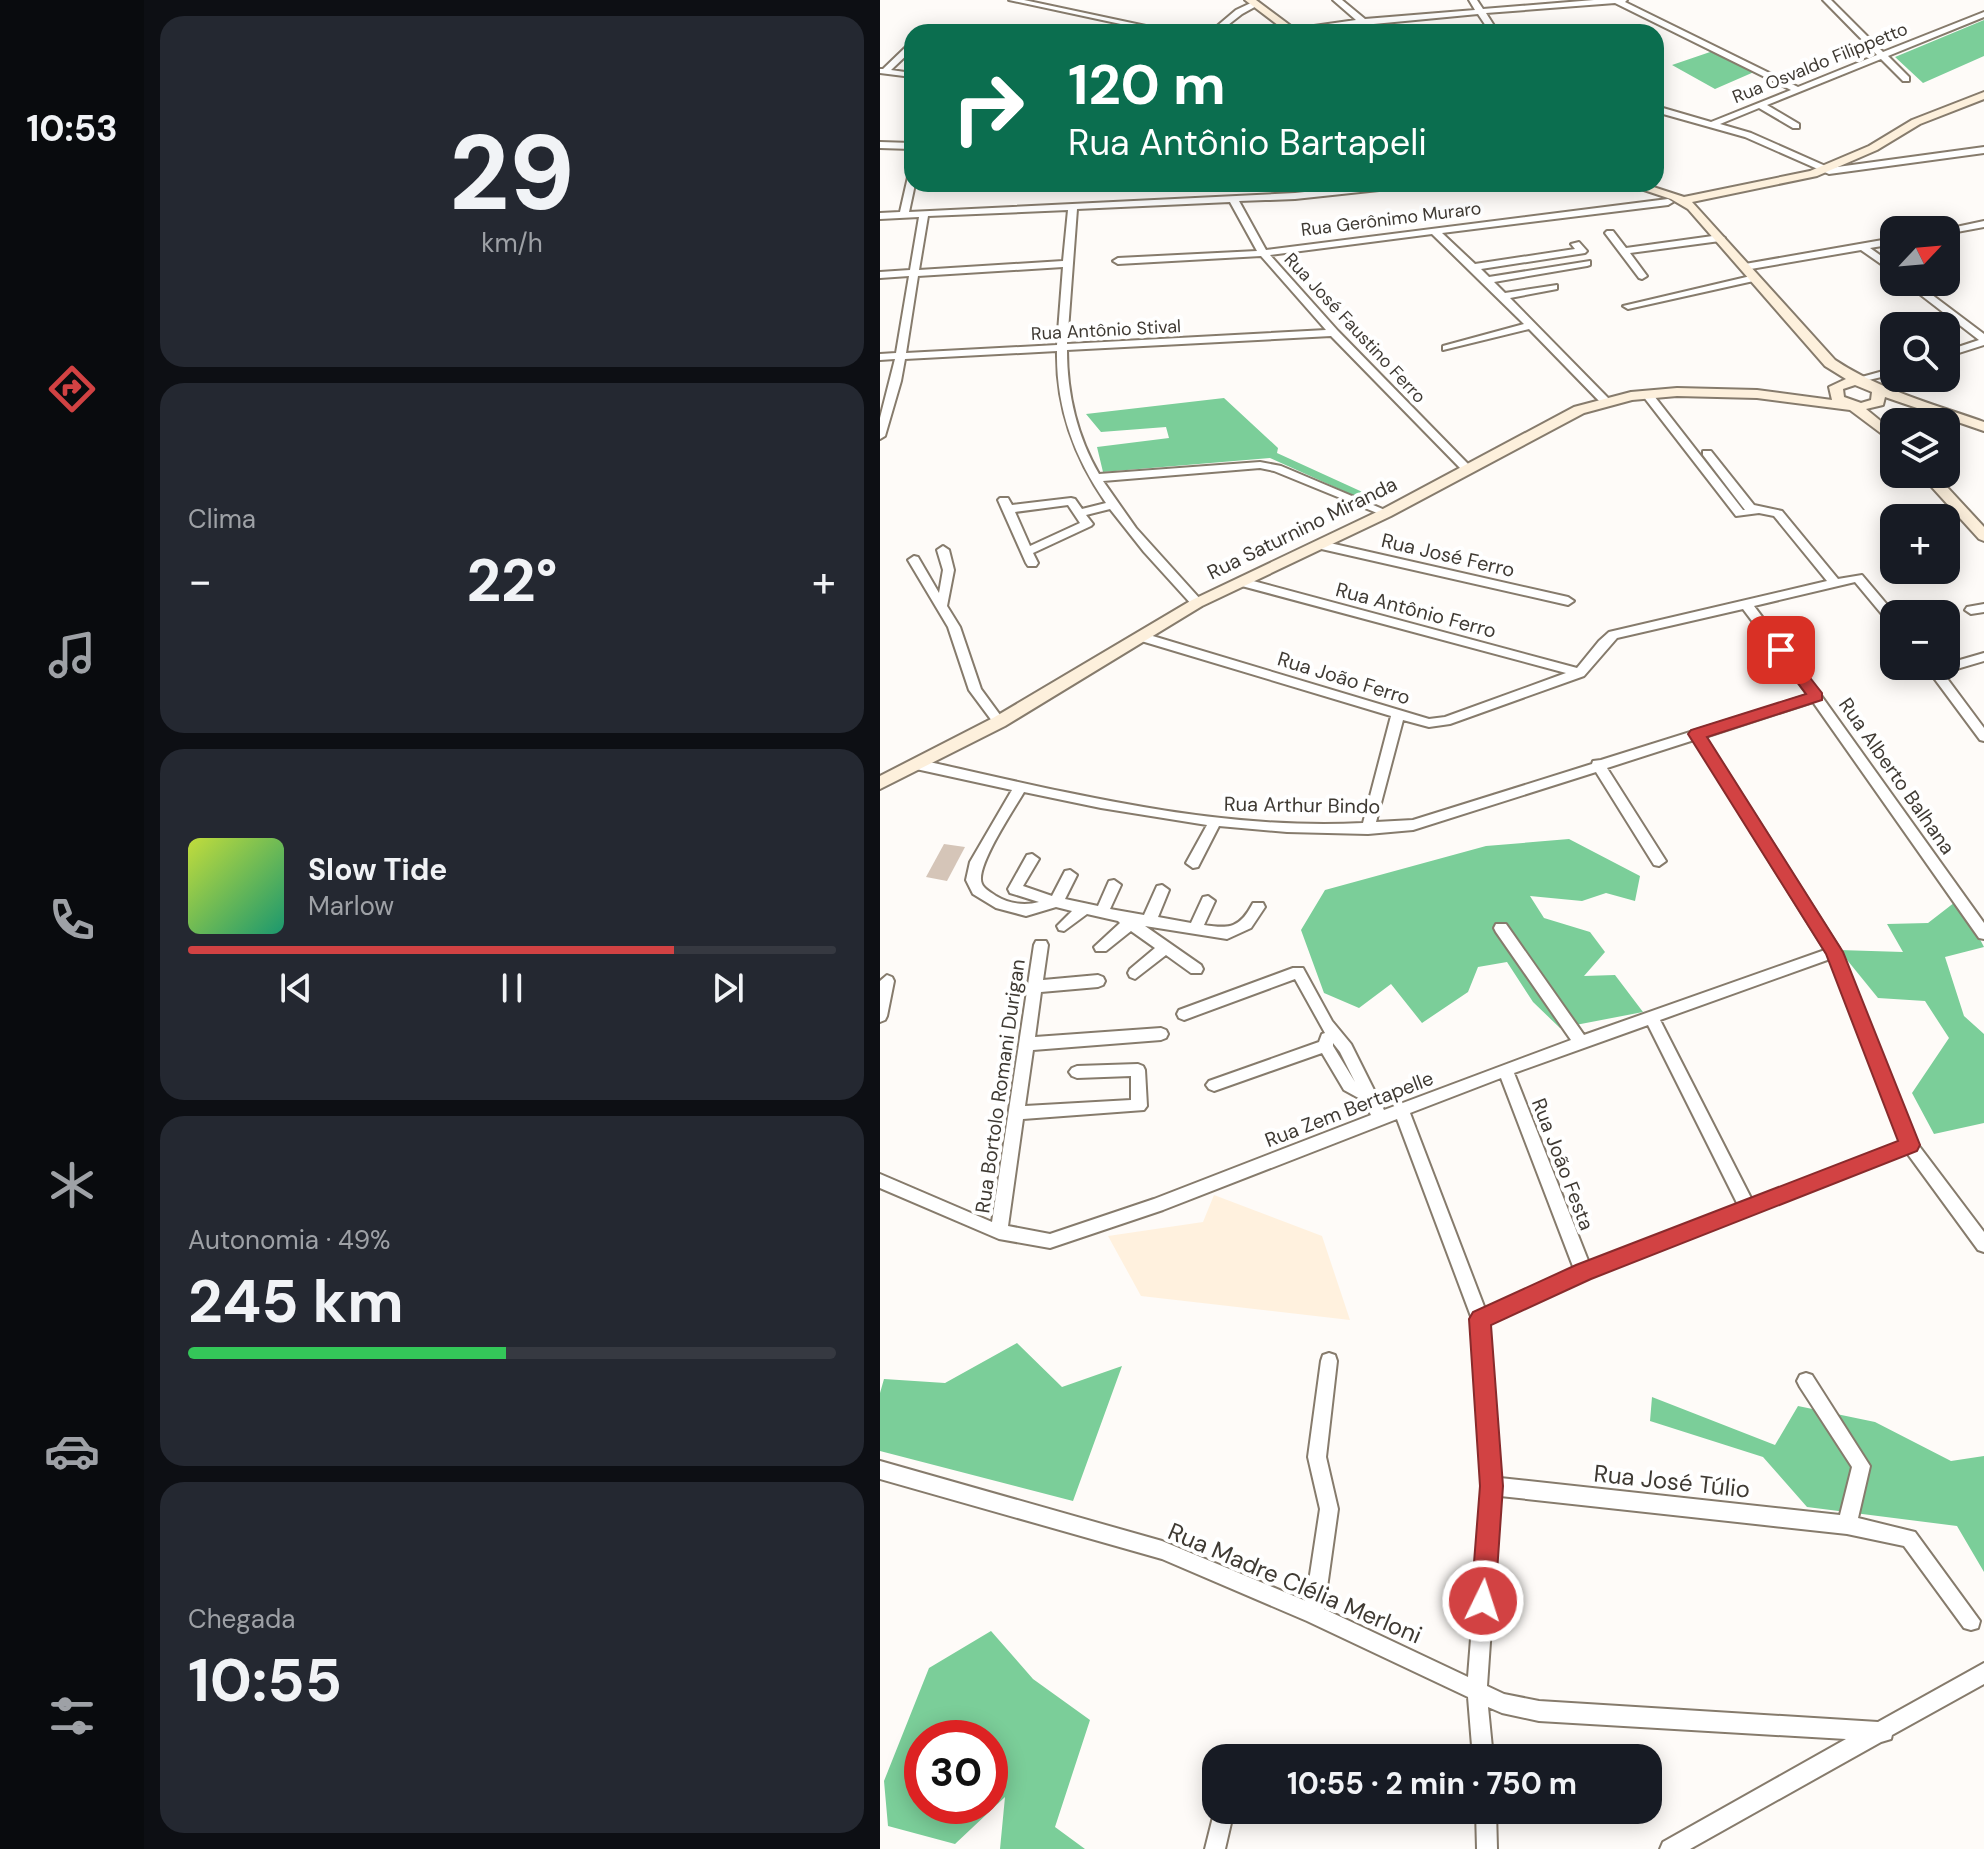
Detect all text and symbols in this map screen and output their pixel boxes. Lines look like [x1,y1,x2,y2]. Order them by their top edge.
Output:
street label: Rua Osvaldo Filippetto [1729,17,1911,109]
text: 120 m [1068,48,1226,121]
icon: right [936,56,1040,160]
text: 10:53 [26,105,118,152]
text: 29 [449,106,575,241]
text: Rua Antônio Bartapeli [1068,119,1427,166]
street label: Rua Gerônimo Muraro [1299,196,1483,242]
north arrow [1880,216,1960,296]
map controls [1880,216,1960,680]
text: km/h [481,226,543,260]
street label: Rua José Faustino Ferro [1279,248,1431,408]
button: search [1880,312,1960,392]
street label: Rua Antônio Stival [1030,314,1182,346]
icon: directions [44,361,100,417]
button: layers [1880,408,1960,488]
street label: Rua Saturnino Miranda [1203,471,1401,585]
text: Clima [188,502,256,536]
button: + [1880,504,1960,584]
street label: Rua José Ferro [1379,527,1517,583]
text: 22° [466,541,558,620]
text: − [188,552,212,610]
text: + [812,552,836,610]
street label: Rua Antônio Ferro [1333,576,1499,644]
button: − [1880,600,1960,680]
pin [1747,616,1815,684]
icon: music [44,627,100,683]
icon: arrive [1759,628,1803,672]
street label: Rua João Ferro [1274,645,1414,711]
street label: Rua Alberto Balhana [1833,693,1961,859]
street label: Rua Arthur Bindo [1224,791,1380,819]
text: Slow Tide [308,850,447,889]
text: Marlow [308,889,394,923]
icon: phone [44,892,100,948]
street label: Rua Bortolo Romani Durigan [969,957,1031,1215]
icon: previous [274,966,318,1010]
icon: pause [490,966,534,1010]
icon: next [706,966,750,1010]
street label: Rua Zem Bertapelle [1261,1065,1437,1153]
street label: Rua João Festa [1526,1094,1600,1234]
icon: climate [44,1157,100,1213]
text: Autonomia · 49% [188,1223,391,1257]
text: 245 km [188,1262,404,1341]
icon: car [44,1423,100,1479]
street label: Rua José Túlio [1592,1457,1752,1505]
street label: Rua Madre Clélia Merloni [1163,1515,1427,1651]
position arrow [1441,1559,1525,1643]
text: Chegada [188,1602,295,1636]
text: 10:55 [188,1641,342,1720]
icon: filters [44,1688,100,1744]
speed limit sign: 30 [904,1720,1008,1824]
text: 10:55 · 2 min · 750 m [1287,1764,1577,1803]

